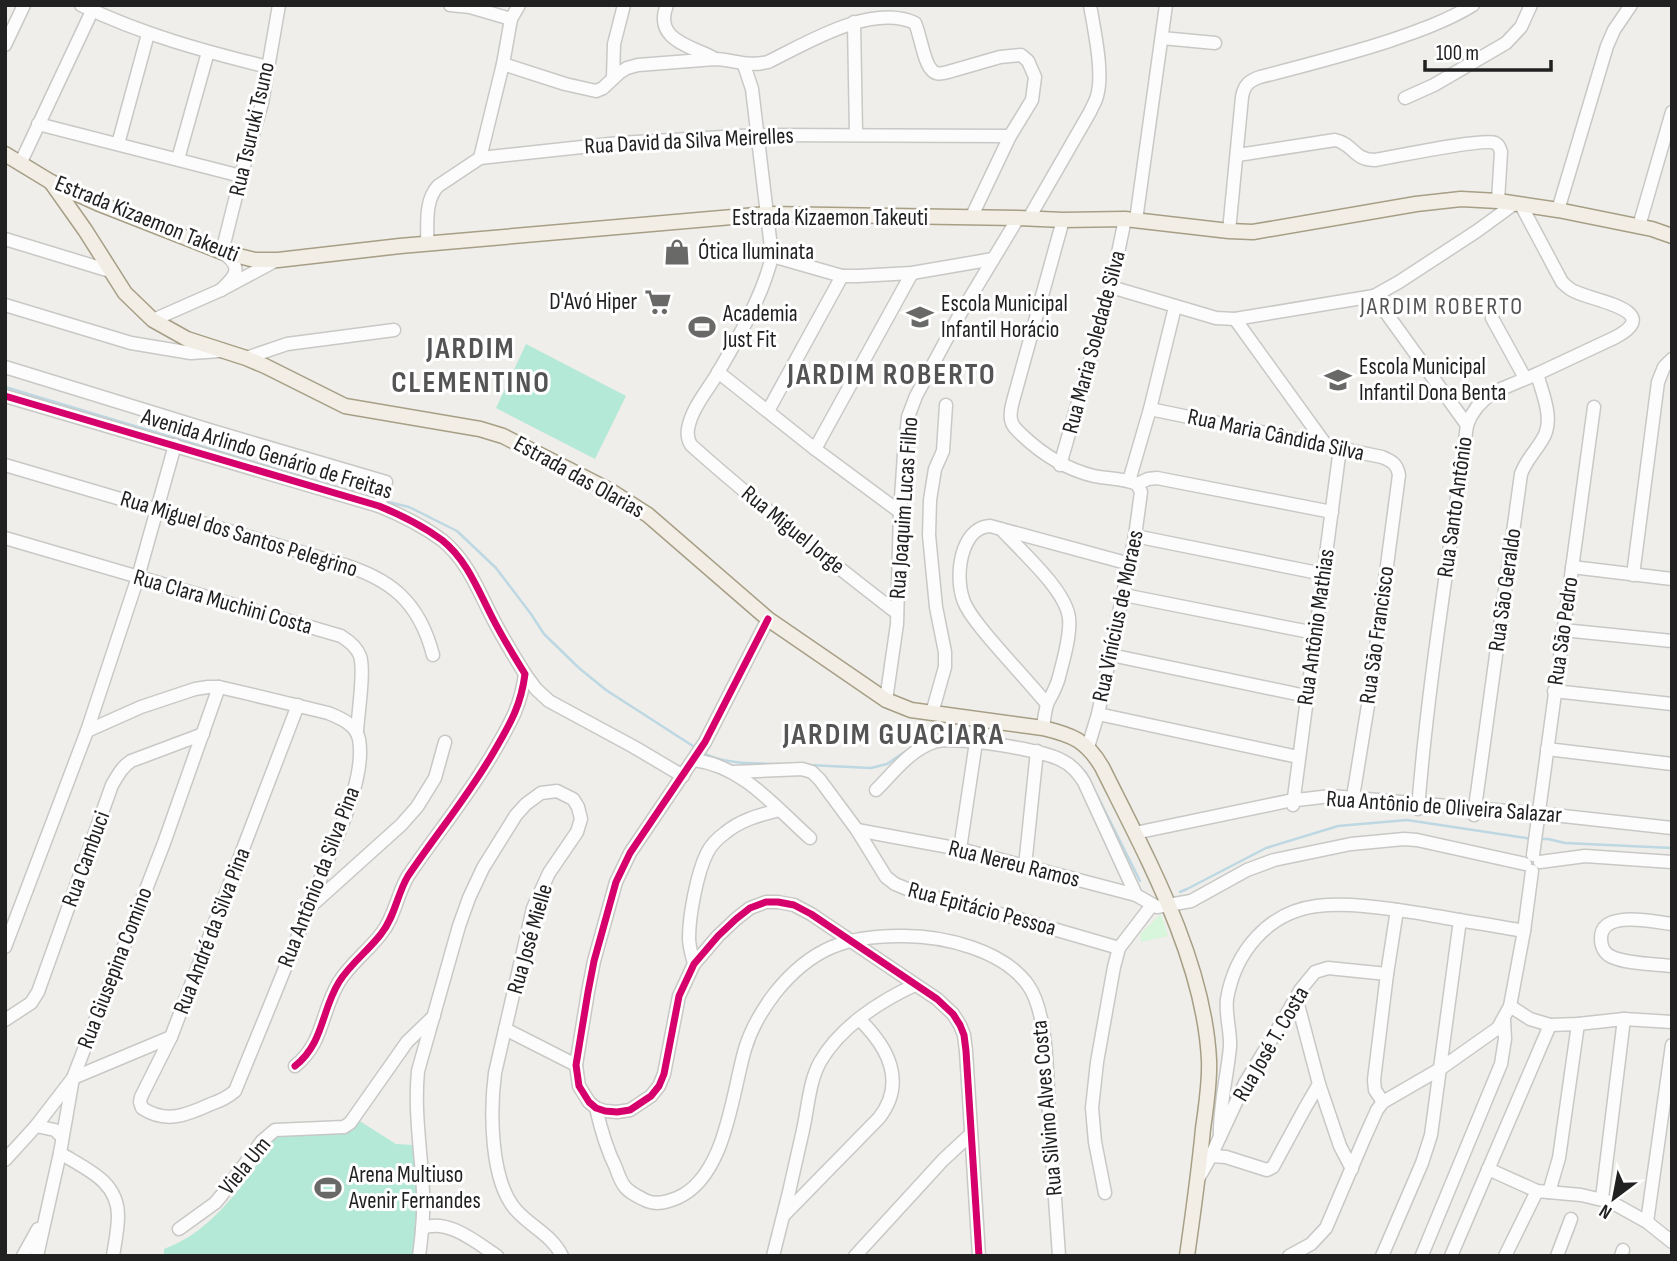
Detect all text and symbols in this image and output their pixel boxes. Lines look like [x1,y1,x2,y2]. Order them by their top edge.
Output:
scale bar [1425,28,1551,72]
text: 100 m [1436,41,1479,66]
street label: Rua Tsuruki Tsuno [223,59,281,199]
street label: Rua David da Silva Meirelles [584,122,794,160]
street label: Estrada Kizaemon Takeuti [51,169,243,269]
street label: Estrada Kizaemon Takeuti [732,204,928,232]
shop icon: Ótica Iluminata [662,237,692,267]
place label: Ótica Iluminata [698,238,814,266]
street label: Rua Maria Soledade Silva [1056,247,1132,437]
supermarket icon: D'Avó Hiper [643,287,673,317]
place label: D'Avó Hiper [549,288,637,316]
place label: Escola Municipal Infantil Horácio [941,290,1068,344]
district label: JARDIM ROBERTO [1359,292,1524,321]
place label: Academia Just Fit [722,300,798,354]
school or university icon: Escola Municipal Infantil Horácio [905,302,935,332]
sports icon: Academia Just Fit [687,312,717,342]
district label: JARDIM CLEMENTINO [391,331,551,401]
place label: Escola Municipal Infantil Dona Benta [1359,353,1506,407]
district label: JARDIM ROBERTO [786,357,997,393]
school or university icon: Escola Municipal Infantil Dona Benta [1323,365,1353,395]
street label: Avenida Arlindo Genário de Freitas [137,402,396,506]
street label: Rua Maria Cândida Silva [1185,403,1367,467]
street label: Rua Joaquim Lucas Filho [884,416,924,600]
street label: Estrada das Olarias [509,430,649,524]
street label: Rua Santo Antônio [1431,435,1479,579]
street label: Rua Miguel Jorge [736,480,850,580]
street label: Rua Miguel dos Santos Pelegrino [117,485,361,583]
street label: Rua São Geraldo [1483,527,1527,653]
street label: Rua Vinícius de Moraes [1086,528,1150,704]
street label: Rua Antônio Mathias [1291,547,1341,707]
street label: Rua Clara Muchini Costa [130,563,316,641]
street label: Rua São Francisco [1353,564,1401,706]
street label: Rua São Pedro [1542,575,1584,687]
district label: JARDIM GUACIARA [782,717,1005,753]
street label: Rua Antônio da Silva Pina [272,783,366,971]
street label: Rua Antônio de Oliveira Salazar [1325,785,1563,829]
street label: Rua Cambuci [56,807,116,911]
street label: Rua Nereu Ramos [945,834,1083,894]
street label: Rua André da Silva Pina [167,844,257,1018]
street label: Rua Epitácio Pessoa [905,876,1059,942]
street label: Rua José Mielle [501,881,559,997]
street label: Rua Giusepina Comino [71,883,159,1053]
street label: Rua José T. Costa [1227,982,1315,1106]
street label: Rua Silvino Alves Costa [1025,1019,1069,1197]
street label: Viela Um [213,1131,277,1201]
place label: Arena Multiuso Avenir Fernandes [348,1161,481,1215]
north arrow [1579,1163,1649,1233]
sports icon: Arena Multiuso Avenir Fernandes [313,1173,343,1203]
text: N [1595,1199,1616,1224]

